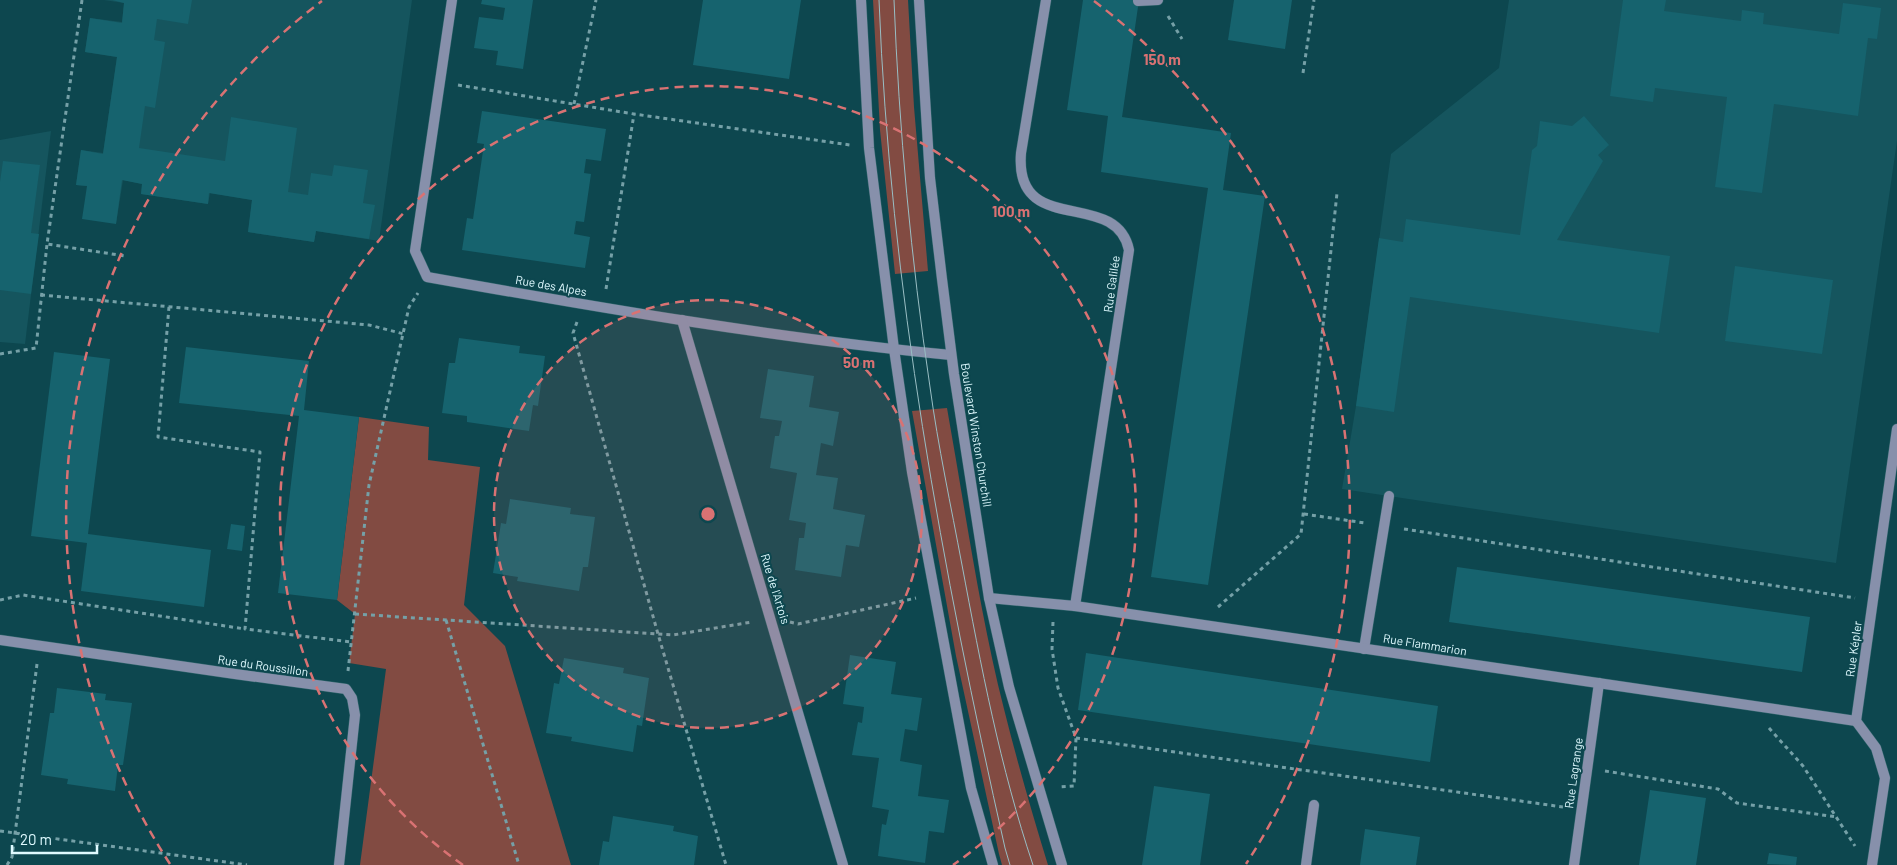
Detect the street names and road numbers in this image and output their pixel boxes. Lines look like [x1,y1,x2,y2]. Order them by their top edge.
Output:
street label: Rue Galilée [1100,254,1122,313]
street label: Rue des Alpes [514,272,588,298]
street label: Boulevard Winston Churchill [959,362,995,508]
street label: Rue de l'Artois [759,552,793,626]
street label: Rue Képler [1842,619,1864,678]
street label: Rue Flammarion [1382,630,1468,658]
street label: Rue du Roussillon [217,652,309,678]
street label: Rue Lagrange [1561,736,1585,809]

